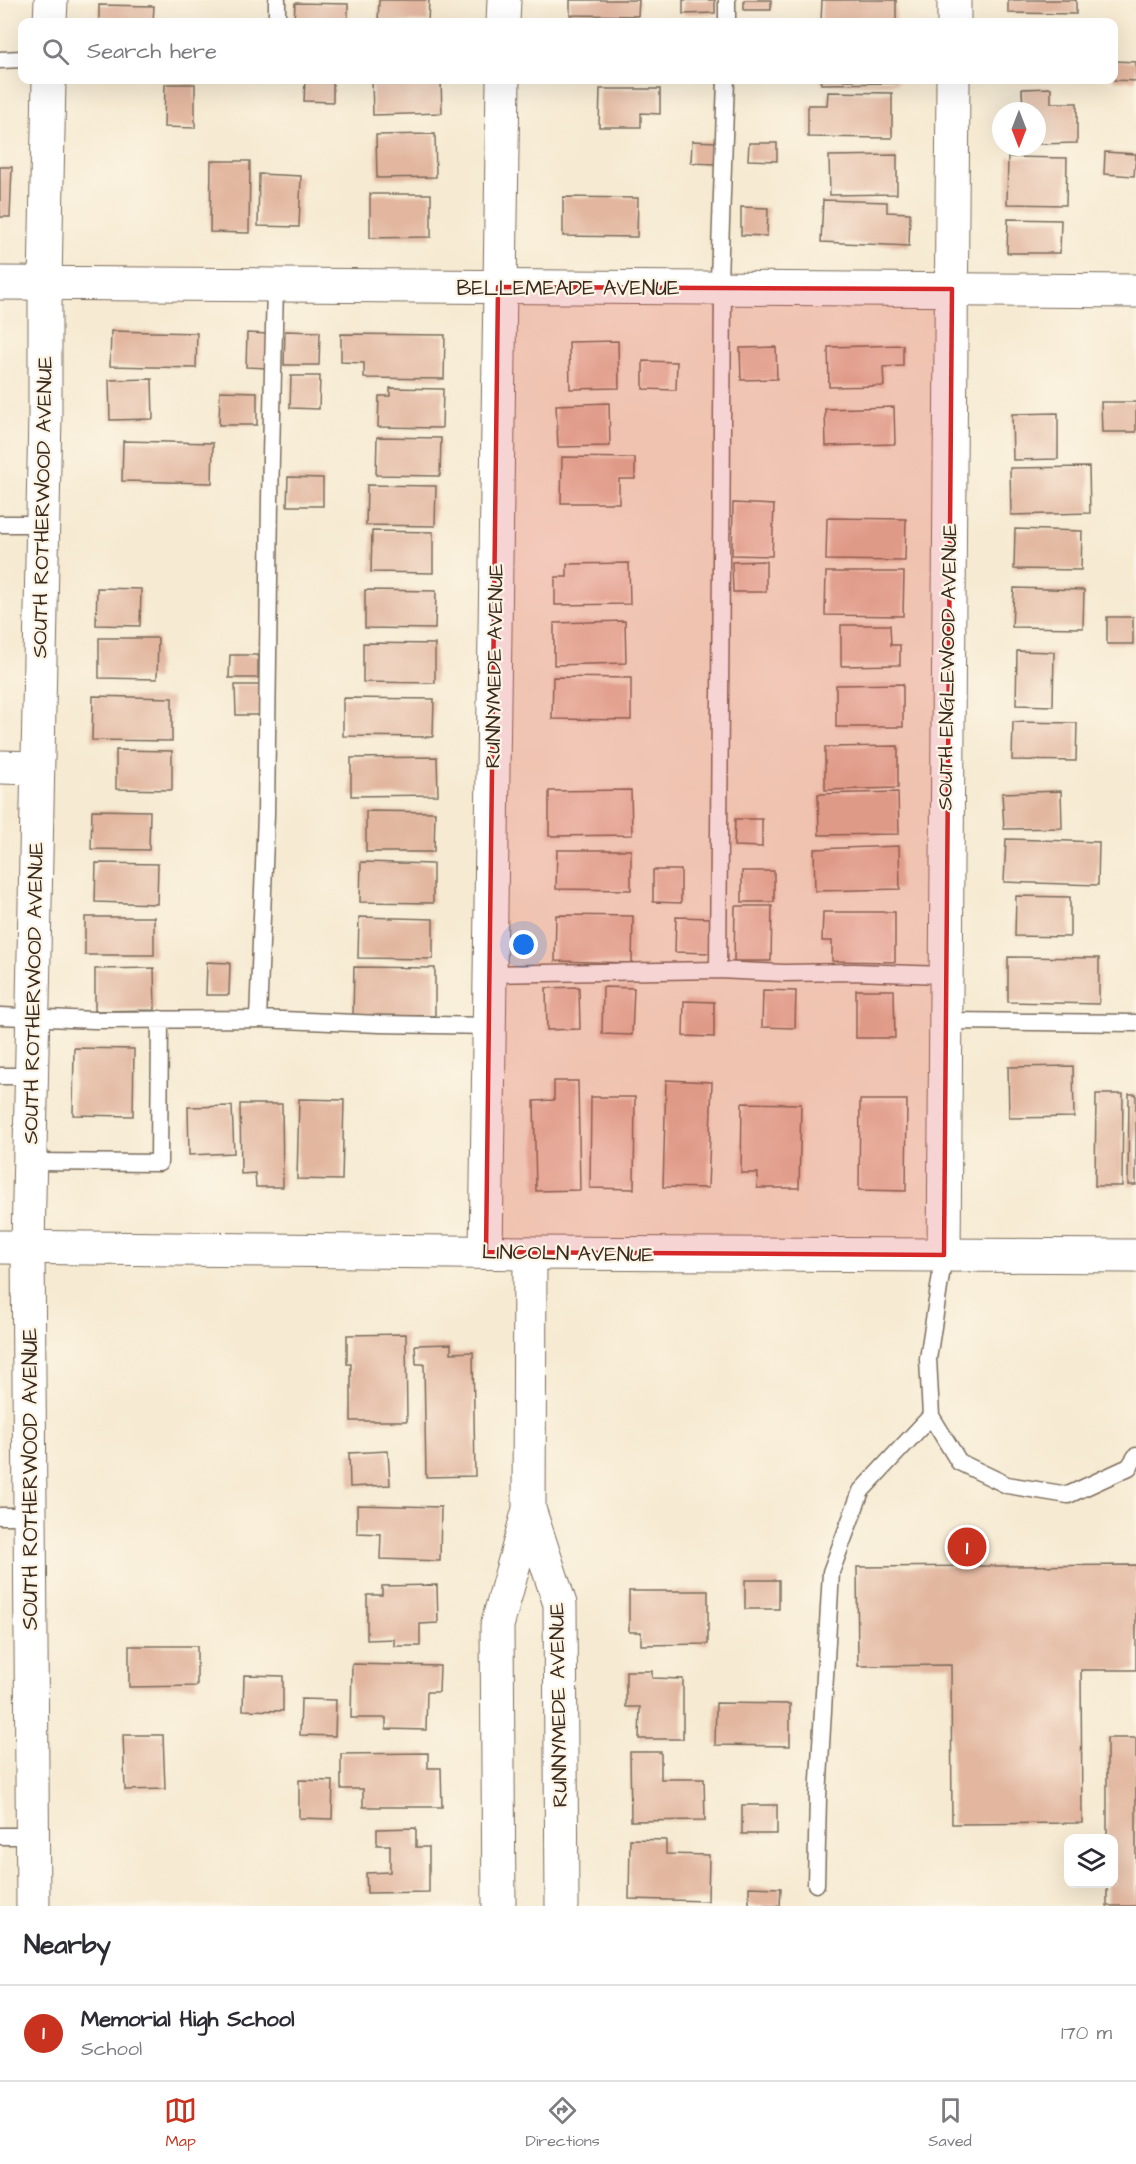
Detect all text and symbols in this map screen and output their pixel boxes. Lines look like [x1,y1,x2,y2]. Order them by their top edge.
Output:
search box [18,18,1118,84]
icon: search [39,35,72,68]
text: Search here [87,36,217,67]
north arrow [992,102,1046,156]
street label: BELLEMEADE AVENUE [456,274,680,303]
street label: SOUTH ROTHERWOOD AVENUE [25,355,60,658]
street label: SOUTH ENGLEWOOD AVENUE [930,523,965,811]
street label: RUNNYMEDE AVENUE [478,563,511,769]
street label: SOUTH ROTHERWOOD AVENUE [16,841,51,1144]
your location [509,930,538,959]
street label: LINCOLN AVENUE [482,1237,655,1270]
street label: SOUTH ROTHERWOOD AVENUE [16,1327,45,1630]
pin: 1 [948,1524,986,1570]
street label: RUNNYMEDE AVENUE [542,1602,575,1808]
map controls [1064,1834,1118,1888]
button: layers [1064,1834,1118,1888]
text: Nearby [24,1927,111,1963]
text: Memorial High School [81,2004,294,2035]
text: 1 [42,2019,45,2047]
text: 170 m [1061,2019,1112,2047]
text: School [81,2035,142,2063]
tab: Map [164,2094,197,2152]
tab: Directions [526,2094,600,2152]
tab: Saved [928,2094,972,2152]

